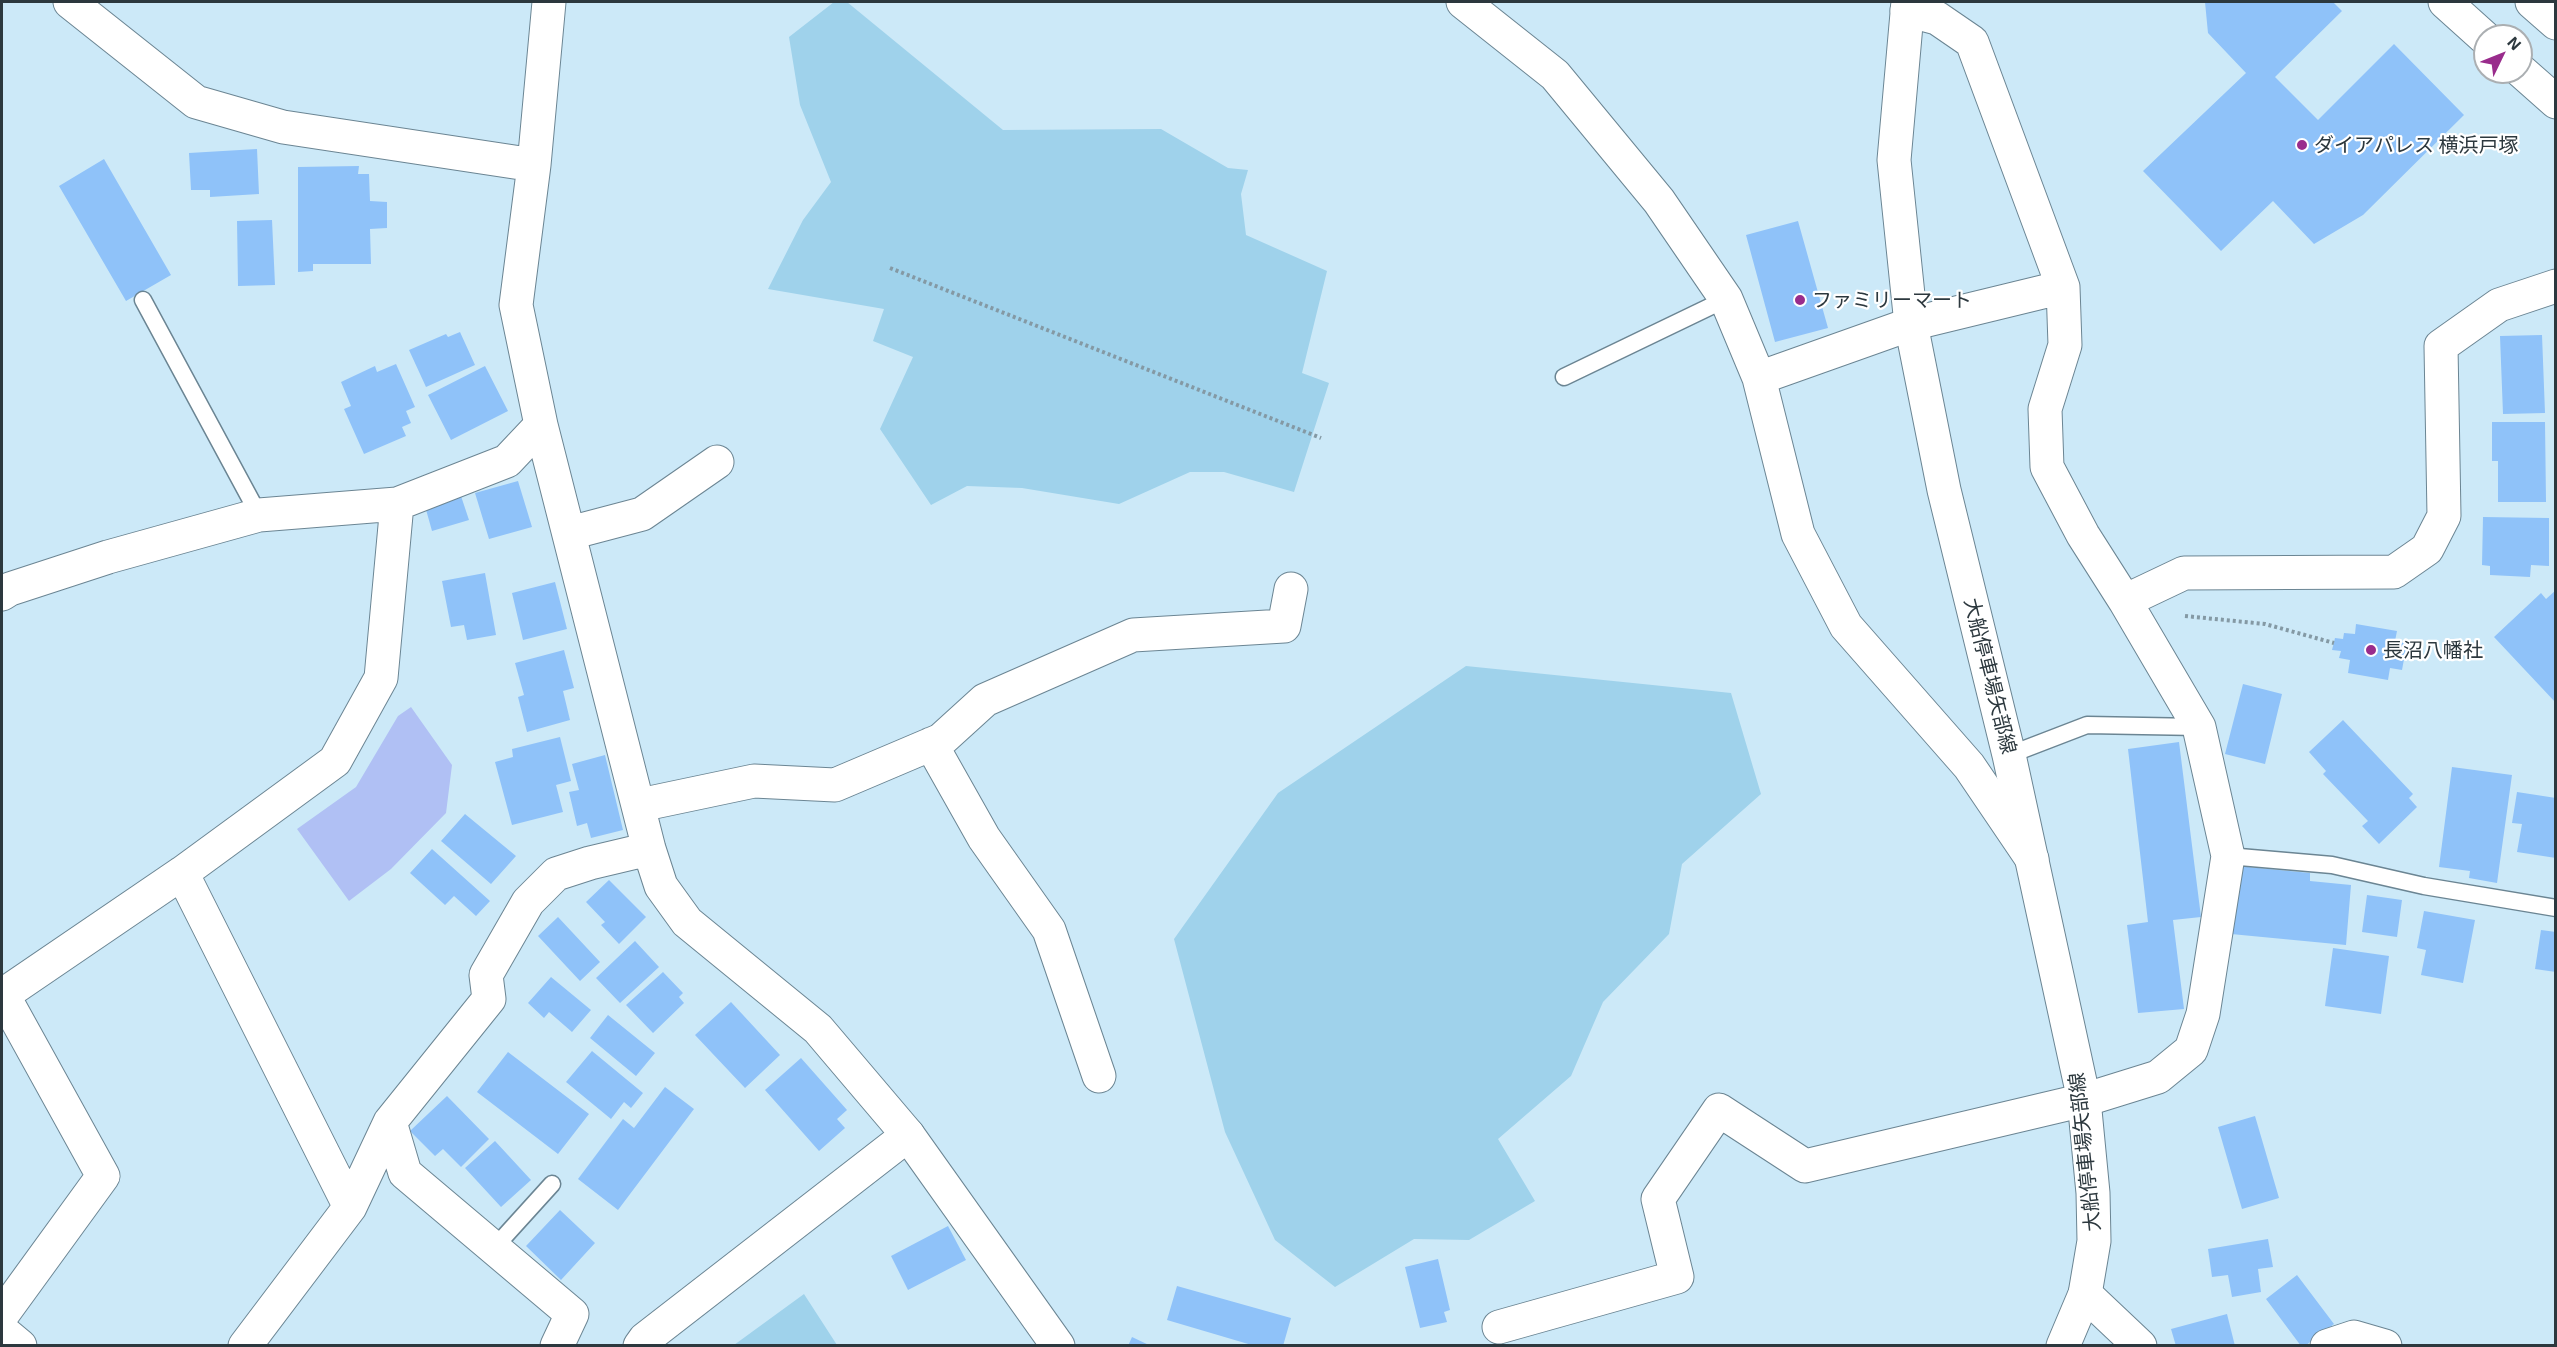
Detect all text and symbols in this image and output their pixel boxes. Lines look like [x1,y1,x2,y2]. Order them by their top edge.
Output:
north arrow [2473,24,2533,84]
text: N [2504,32,2526,53]
place label: ダイアパレス 横浜戸塚 [2314,133,2518,157]
marker: ダイアパレス 横浜戸塚 [2295,138,2309,152]
place label: ファミリーマート [1812,288,1972,312]
marker: ファミリーマート [1793,293,1807,307]
street label: 大船停車場矢部線 [1959,595,2021,757]
place label: 長沼八幡社 [2383,638,2483,662]
marker: 長沼八幡社 [2364,643,2378,657]
street label: 大船停車場矢部線 [2065,1071,2105,1233]

